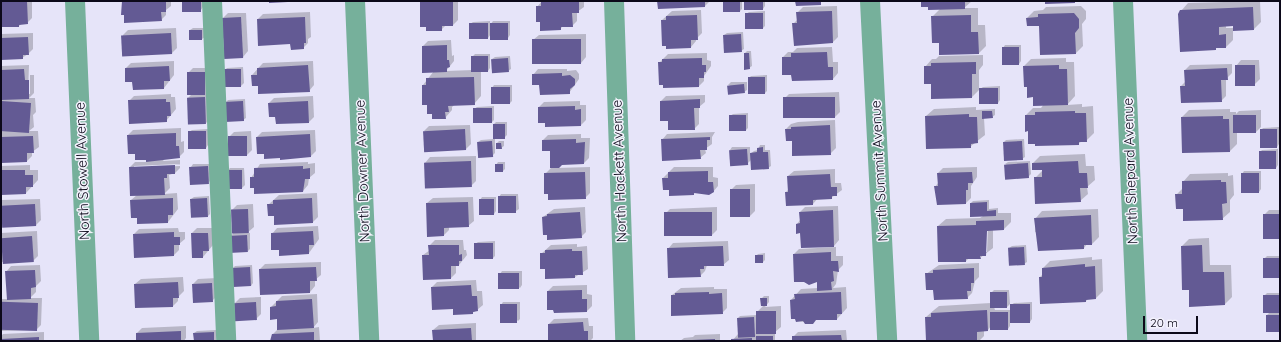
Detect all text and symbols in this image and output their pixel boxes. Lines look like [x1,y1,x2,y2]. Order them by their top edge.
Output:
street label: North Shepard Avenue [1119,97,1141,245]
street label: North Downer Avenue [351,99,373,243]
street label: North Hackett Avenue [608,99,630,243]
street label: North Summit Avenue [867,100,891,242]
street label: North Stowell Avenue [71,102,93,240]
scale bar [1145,308,1200,334]
text: 20 m [1150,315,1178,330]

